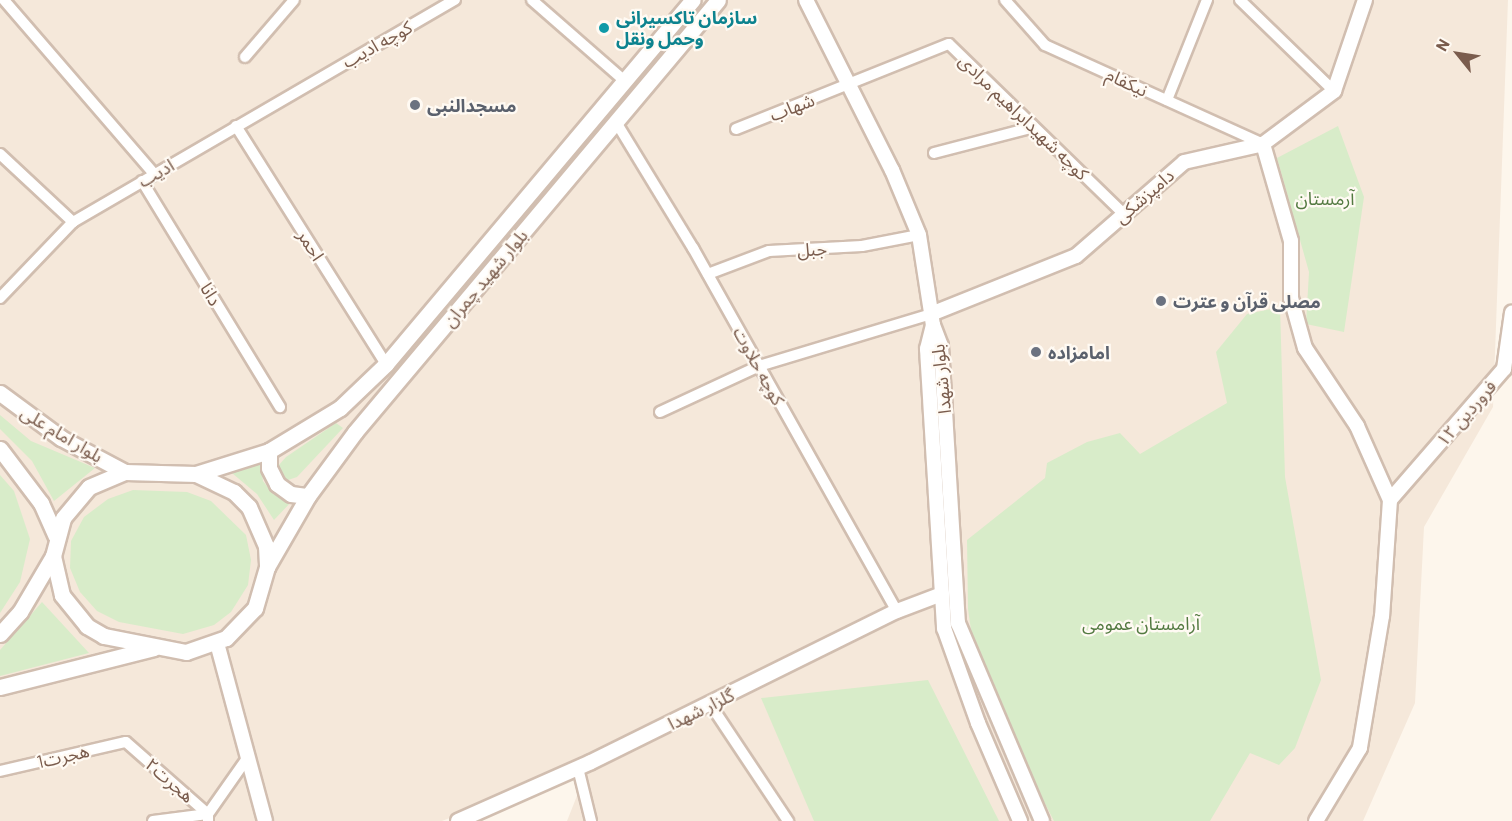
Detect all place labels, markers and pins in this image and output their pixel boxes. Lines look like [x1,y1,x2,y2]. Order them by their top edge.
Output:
place label: سازمان تاکسیرانی وحمل ونقل [616,7,757,50]
marker: سازمان تاکسیرانی وحمل ونقل [597,21,611,35]
place label: مسجدالنبی [427,94,516,116]
marker: مسجدالنبی [408,98,422,112]
place label: مصلی قرآن و عترت [1173,290,1321,312]
marker: مصلی قرآن و عترت [1154,294,1168,308]
place label: امامزاده [1048,341,1110,363]
marker: امامزاده [1029,345,1043,359]

